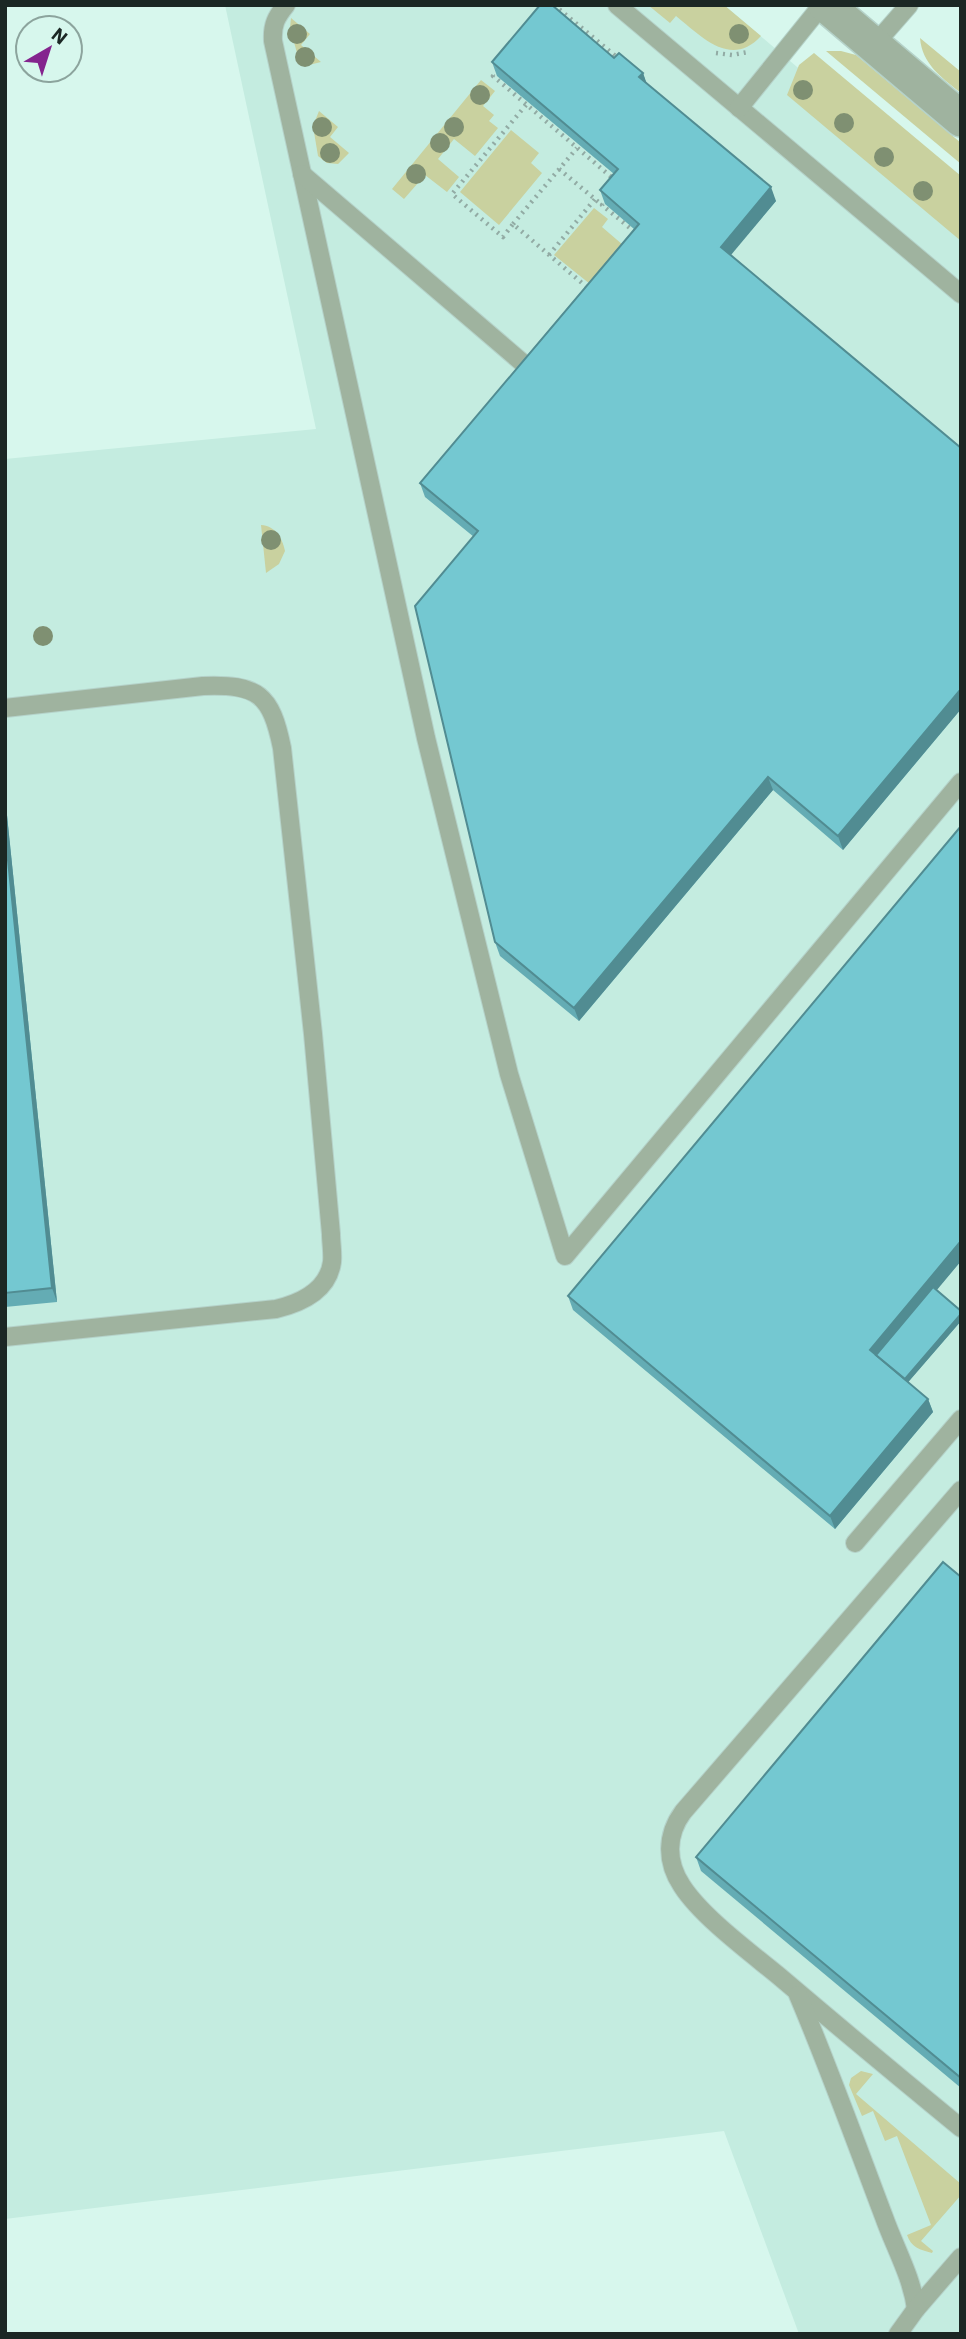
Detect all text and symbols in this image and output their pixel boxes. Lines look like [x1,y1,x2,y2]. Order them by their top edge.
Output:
north arrow [14,14,84,84]
text: N [47,22,73,49]

